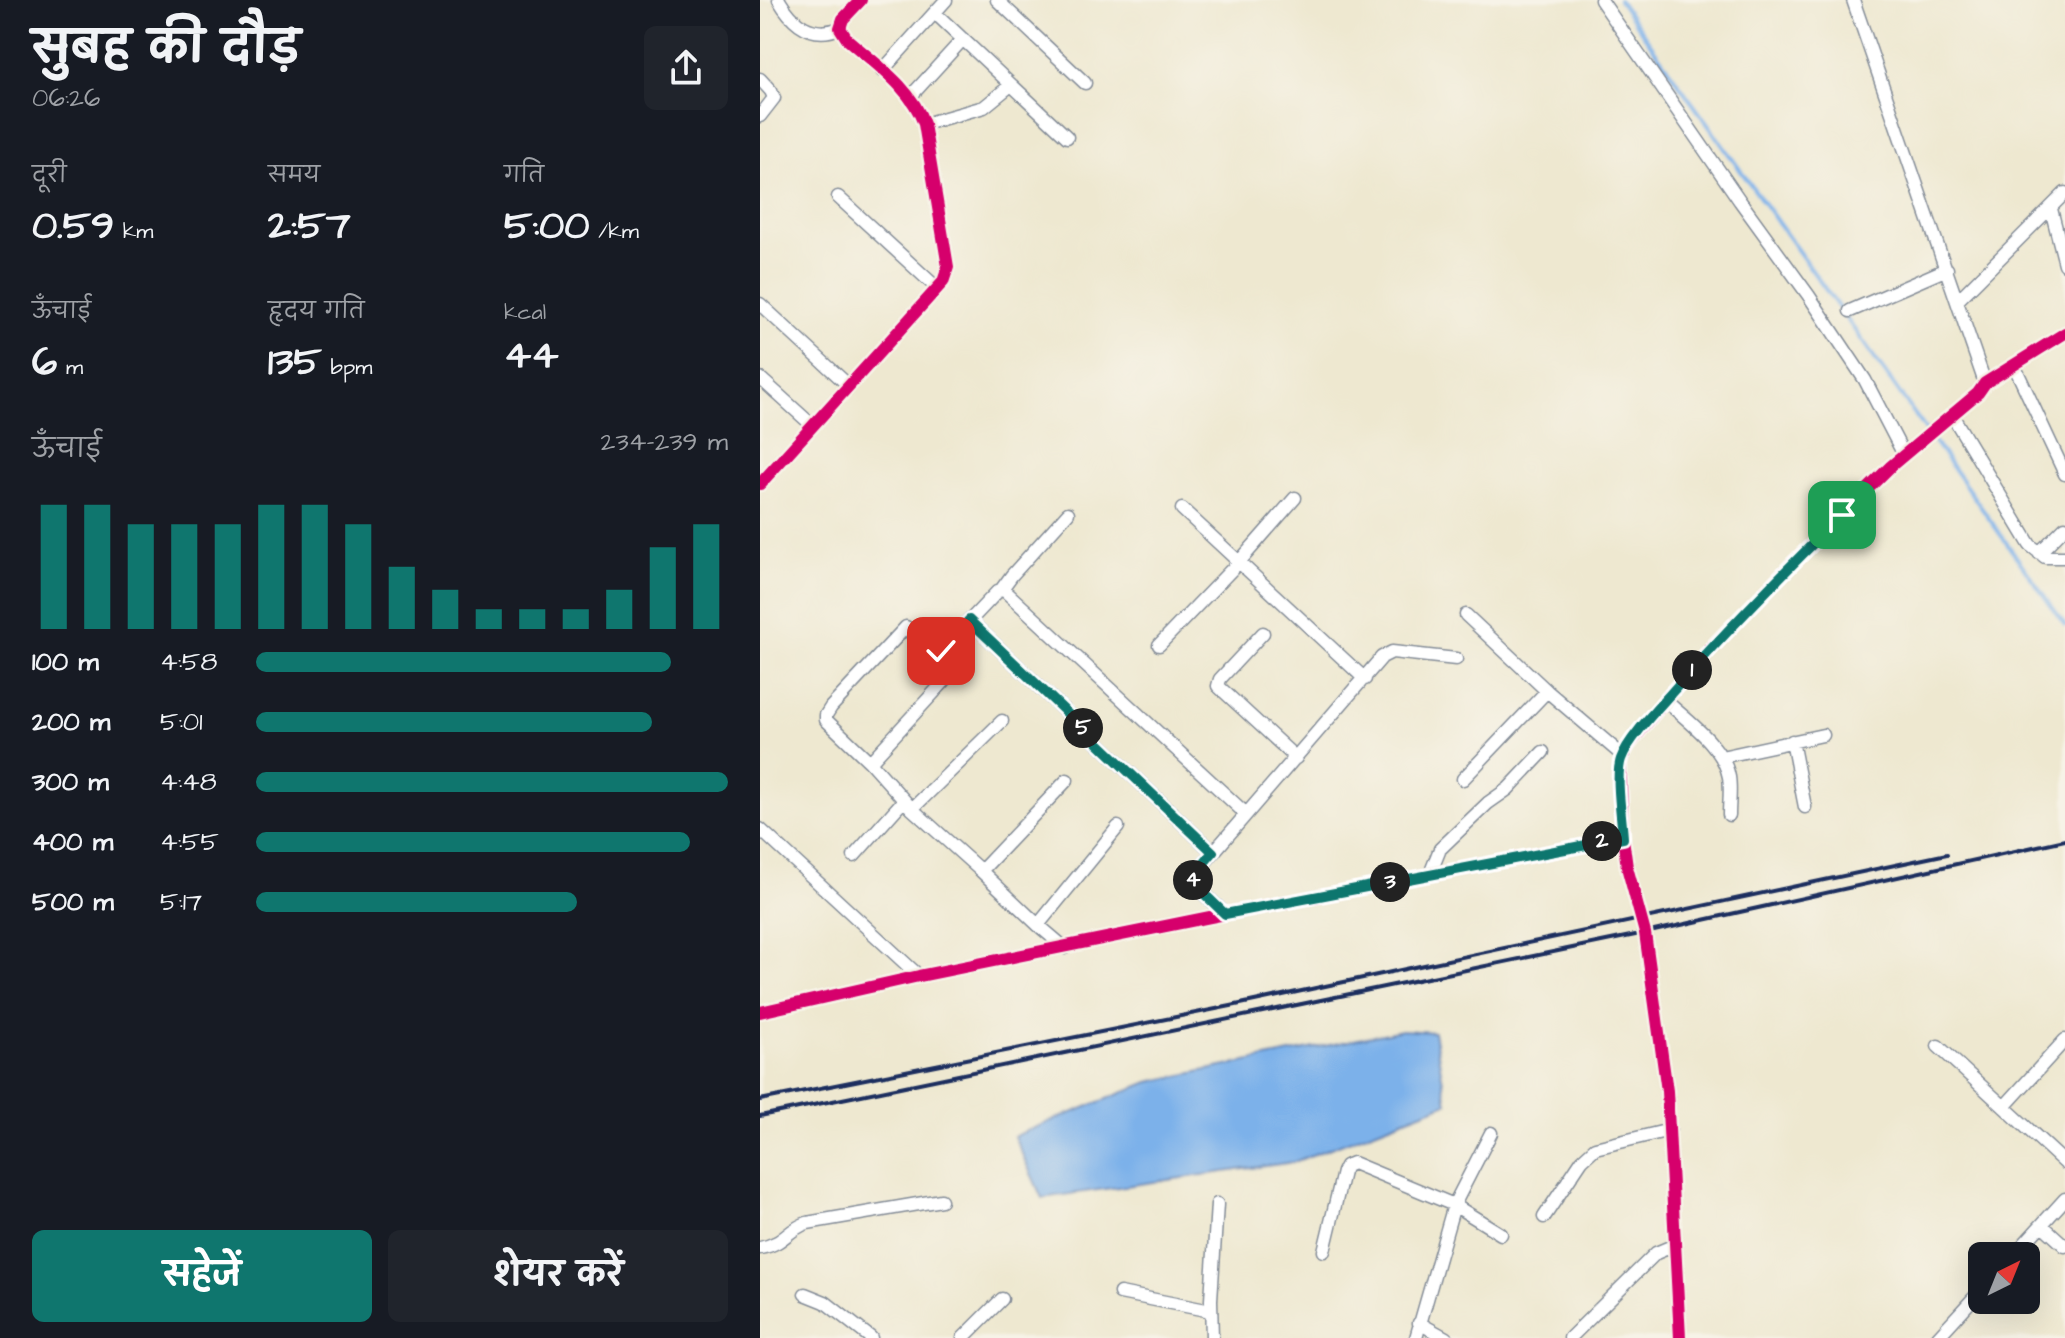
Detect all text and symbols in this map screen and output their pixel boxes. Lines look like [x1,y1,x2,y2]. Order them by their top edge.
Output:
text: सुबह की दौड़ [32,19,300,80]
button: share [644,26,728,110]
text: 06:26 [32,80,100,116]
text: दूरी [32,160,67,191]
text: समय [268,160,320,191]
text: गति [504,160,544,191]
text: 0.59 [32,199,114,254]
text: 2:57 [268,199,351,254]
text: 5:00 [504,199,589,254]
text: km [114,216,153,247]
text: /km [589,216,639,247]
text: ऊँचाई [32,296,91,327]
text: हृदय गति [268,296,365,327]
text: kcal [504,297,546,328]
text: 44 [504,328,558,383]
text: 6 [32,335,57,390]
text: 135 [268,335,322,390]
text: m [57,352,83,383]
text: bpm [322,352,372,383]
text: 234–239 m [601,424,728,460]
text: ऊँचाई [32,431,102,467]
pin [1808,481,1876,549]
icon: arrive [1820,493,1864,537]
pin [907,617,975,685]
icon: check [919,629,963,673]
text: 100 m [32,644,99,680]
text: 4:58 [160,644,217,680]
pin: 1 [1672,650,1712,690]
text: 1 [1691,654,1693,685]
text: 200 m [32,704,110,740]
text: 5:01 [160,704,202,740]
pin: 5 [1063,708,1103,748]
text: 5 [1075,712,1091,743]
text: 300 m [32,764,109,800]
text: 4:48 [160,764,217,800]
pin: 2 [1582,821,1622,861]
text: 400 m [32,824,113,860]
text: 4:55 [160,824,219,860]
text: 2 [1596,825,1608,856]
pin: 4 [1173,860,1213,900]
pin: 3 [1370,862,1410,902]
text: 4 [1186,864,1200,895]
text: 3 [1384,866,1396,897]
text: 500 m [32,884,114,920]
text: 5:17 [160,884,202,920]
button: सहेजें [32,1230,372,1322]
button: शेयर करें [388,1230,728,1322]
north arrow [1968,1242,2040,1314]
map controls [1968,1242,2040,1314]

